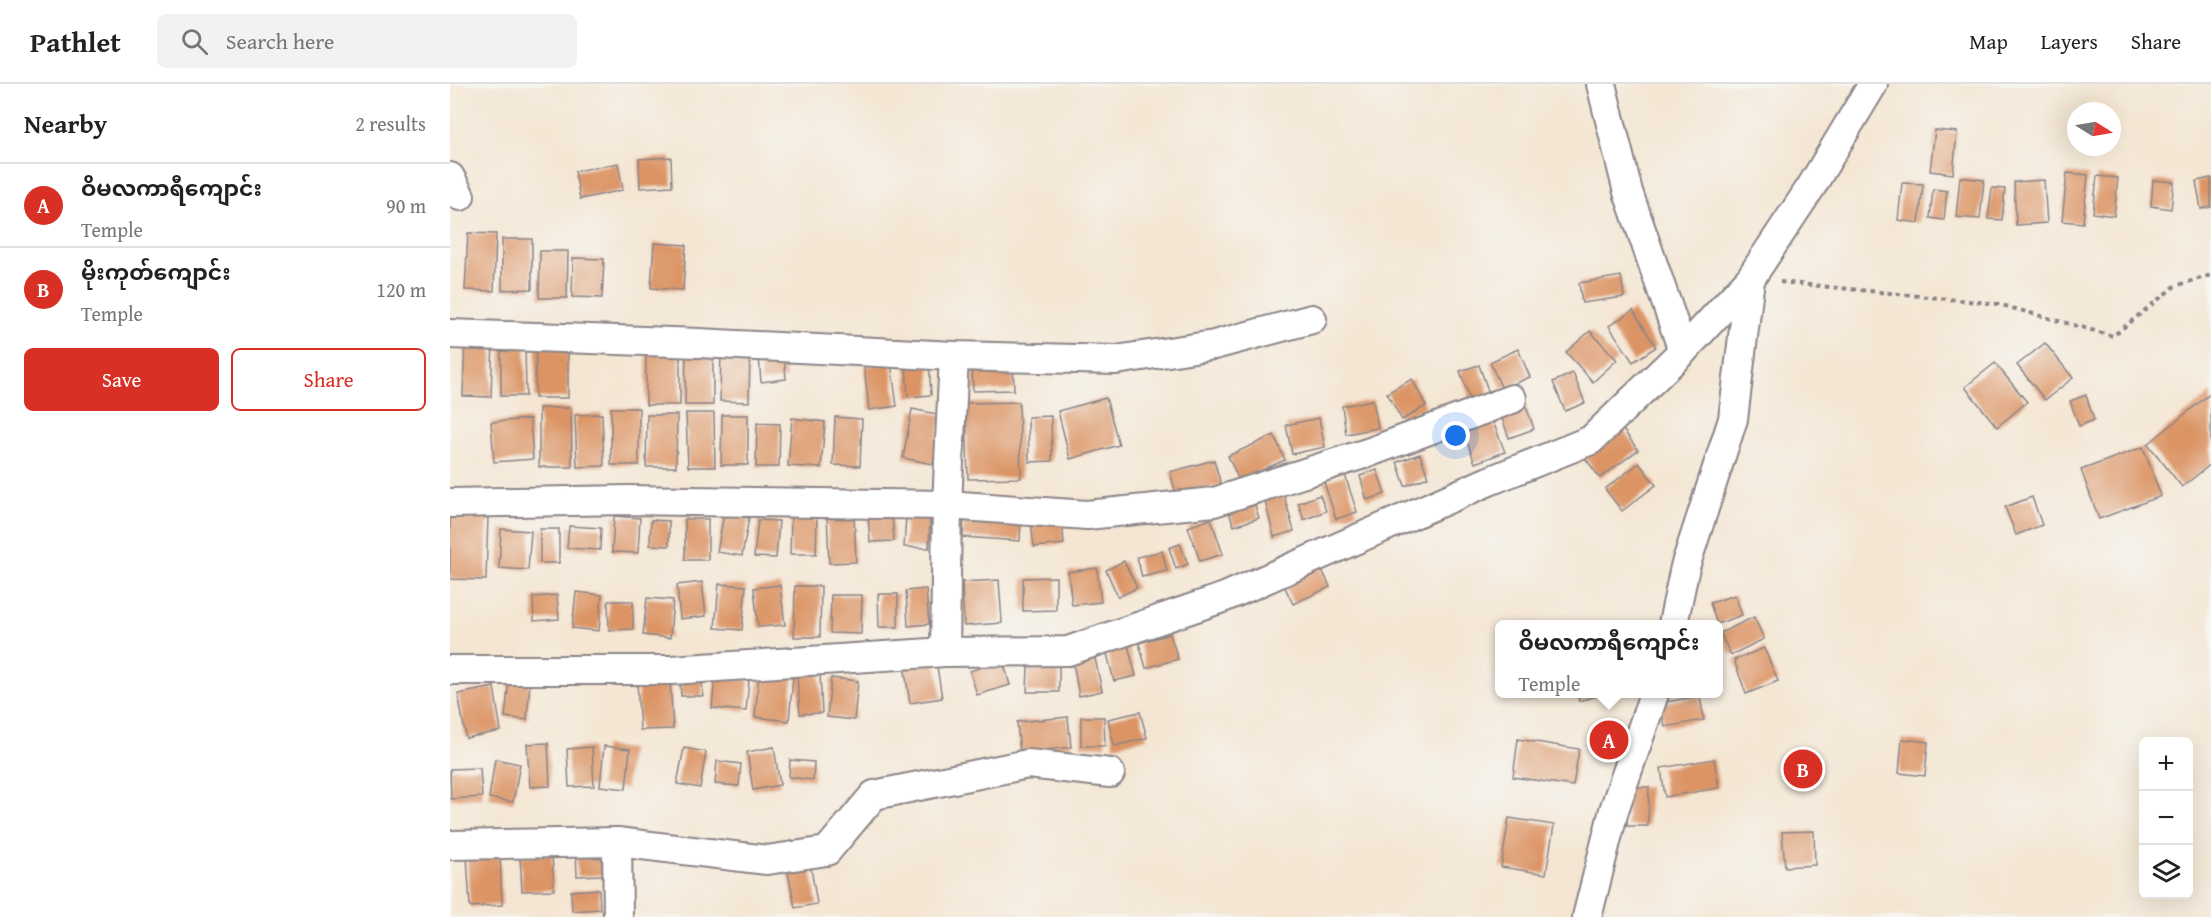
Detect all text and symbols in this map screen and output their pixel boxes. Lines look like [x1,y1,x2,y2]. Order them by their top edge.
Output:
search box [157,14,577,68]
text: Pathlet [30,21,121,62]
icon: search [178,25,211,58]
text: Search here [226,25,334,57]
text: Map [1969,26,2008,57]
text: Layers [2041,26,2098,57]
text: Share [2131,26,2181,57]
north arrow [2067,102,2121,156]
text: Nearby [24,104,107,143]
text: 2 results [355,109,426,138]
text: ဝိမလကာရီကျောင်း [81,172,262,204]
text: A [37,191,50,220]
text: 90 m [386,191,426,220]
text: Temple [81,215,143,244]
text: မိုးကုတ်ကျောင်း [81,256,231,288]
text: B [37,275,50,304]
text: 120 m [376,275,426,304]
text: Temple [81,299,143,328]
button: Save [24,348,219,411]
button: Share [231,348,426,411]
your location [1441,421,1470,450]
popup [1495,620,1723,698]
text: ဝိမလကာရီကျောင်း [1519,626,1699,658]
text: Temple [1519,669,1580,698]
pin: A [1590,718,1628,762]
map controls [2139,737,2193,899]
button: + [2139,737,2193,791]
pin: B [1784,746,1822,792]
button: − [2139,791,2193,845]
button: layers [2139,845,2193,899]

